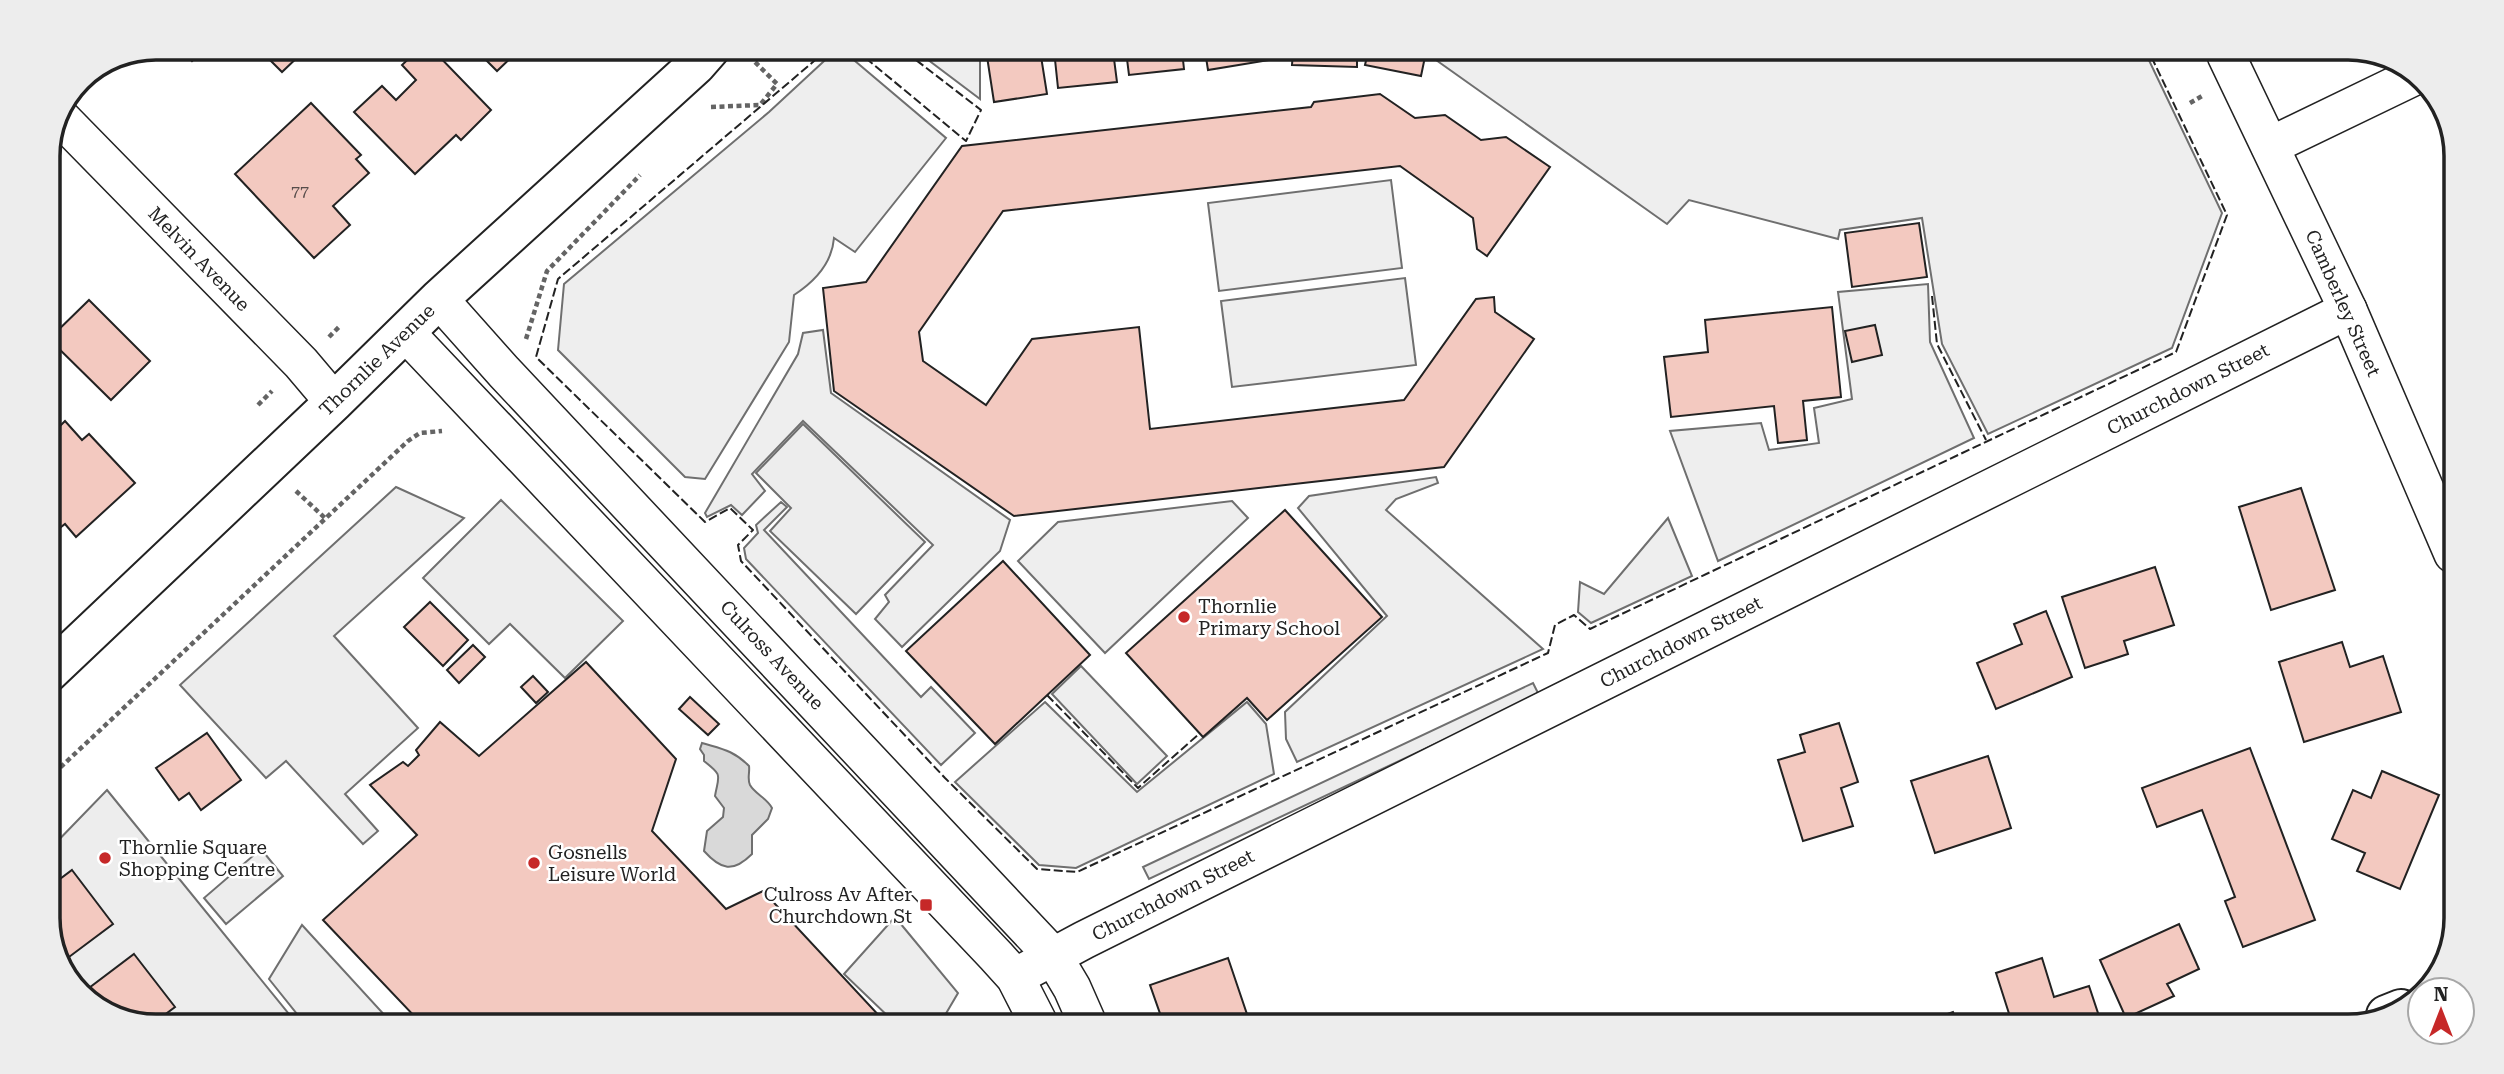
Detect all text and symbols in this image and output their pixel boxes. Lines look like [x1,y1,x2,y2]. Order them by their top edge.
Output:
house number: 77 [291,181,309,200]
street label: Melvin Avenue [143,202,255,316]
street label: Camberley Street [2300,226,2386,380]
street label: Thornlie Avenue [314,299,440,421]
street label: Churchdown Street [2103,338,2273,440]
street label: Churchdown Street [1596,591,1766,693]
street label: Culross Avenue [715,595,829,715]
place label: Thornlie Primary School [1198,595,1340,640]
marker: Thornlie Primary School [1176,609,1192,625]
place label: Thornlie Square Shopping Centre [119,836,275,881]
place label: Gosnells Leisure World [548,841,676,886]
street label: Churchdown Street [1088,844,1258,946]
marker: Thornlie Square Shopping Centre [97,850,113,866]
marker: Gosnells Leisure World [526,855,542,871]
place label: Culross Av After Churchdown St [764,883,912,928]
marker: Culross Av After Churchdown St [918,897,934,913]
north arrow [2406,976,2476,1046]
text: N [2434,983,2449,1006]

